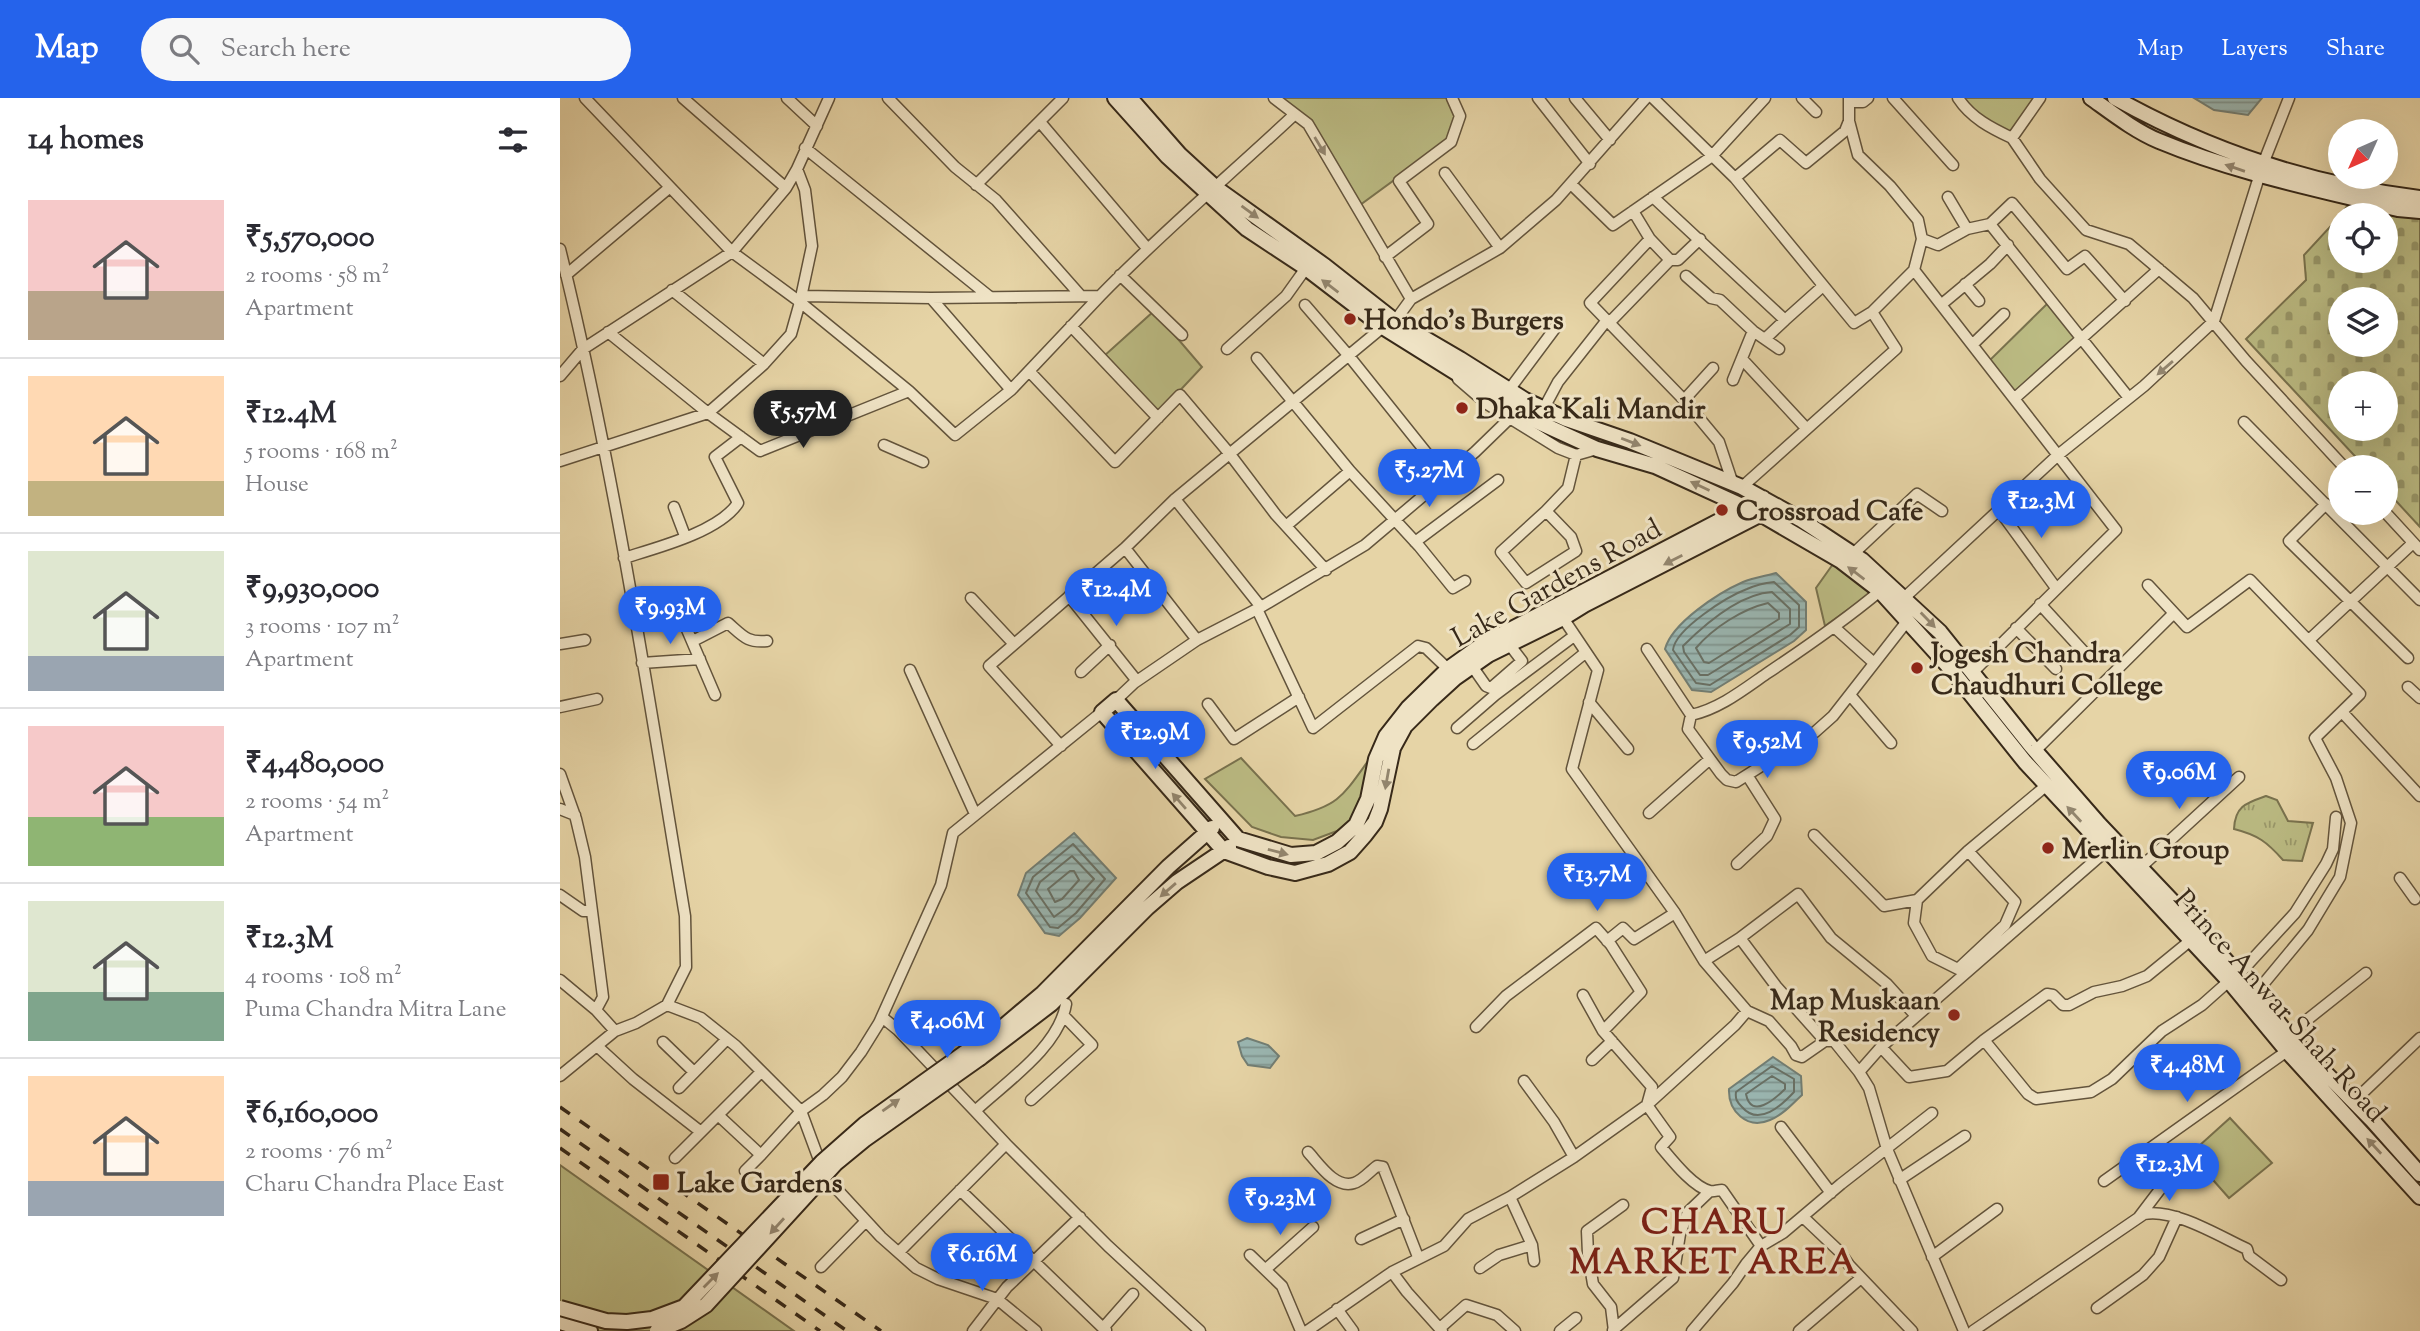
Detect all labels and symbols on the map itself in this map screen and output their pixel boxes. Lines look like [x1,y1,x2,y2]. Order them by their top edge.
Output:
north arrow [2328,119,2398,189]
one-way arrow [1314,136,1326,156]
one-way arrow [2224,162,2245,173]
one-way arrow [1241,205,1259,219]
one-way arrow [1321,279,1339,294]
place label: Hondo’s Burgers [1364,302,1564,342]
marker: Hondo’s Burgers [1342,311,1358,327]
one-way arrow [2156,360,2173,375]
pin: ₹5.57M [746,390,860,450]
place label: Dhaka Kali Mandir [1476,391,1706,431]
marker: Dhaka Kali Mandir [1454,400,1470,416]
one-way arrow [1621,437,1642,448]
pin: ₹5.27M [1372,450,1486,509]
one-way arrow [1690,480,1710,492]
pin: ₹12.3M [1984,480,2098,540]
place label: Crossroad Cafe [1736,493,1923,533]
marker: Crossroad Cafe [1714,502,1730,518]
street label: Lake Gardens Road [1445,510,1670,659]
one-way arrow [1663,554,1683,566]
one-way arrow [1847,566,1865,580]
pin: ₹12.4M [1059,568,1173,628]
pin: ₹9.93M [613,587,727,646]
one-way arrow [1920,612,1937,629]
place label: Jogesh Chandra Chaudhuri College [1929,635,2163,707]
marker: Jogesh Chandra Chaudhuri College [1909,660,1925,676]
pin: ₹12.9M [1098,712,1212,771]
pin: ₹9.52M [1710,720,1824,780]
pin: ₹9.06M [2122,752,2236,811]
one-way arrow [1381,768,1392,790]
one-way arrow [1172,792,1187,809]
one-way arrow [2066,806,2082,823]
place label: Merlin Group [2062,831,2229,871]
marker: Merlin Group [2040,840,2056,856]
one-way arrow [1267,847,1289,858]
pin: ₹13.7M [1540,854,1654,913]
one-way arrow [1160,881,1177,897]
street label: Prince Anwar Shah Road [2163,882,2395,1133]
place label: Map Muskaan Residency [1770,982,1940,1054]
pin: ₹4.06M [890,1000,1004,1060]
marker: Map Muskaan Residency [1946,1007,1962,1023]
pin: ₹4.48M [2130,1044,2244,1104]
one-way arrow [882,1098,900,1112]
one-way arrow [2366,1138,2382,1155]
pin: ₹12.3M [2112,1144,2226,1203]
place label: Lake Gardens [677,1165,843,1205]
marker: Lake Gardens [651,1172,671,1192]
pin: ₹9.23M [1223,1178,1337,1237]
district label: CHARU MARKET AREA [1569,1199,1859,1290]
one-way arrow [769,1217,785,1235]
pin: ₹6.16M [925,1234,1039,1293]
one-way arrow [703,1272,719,1288]

